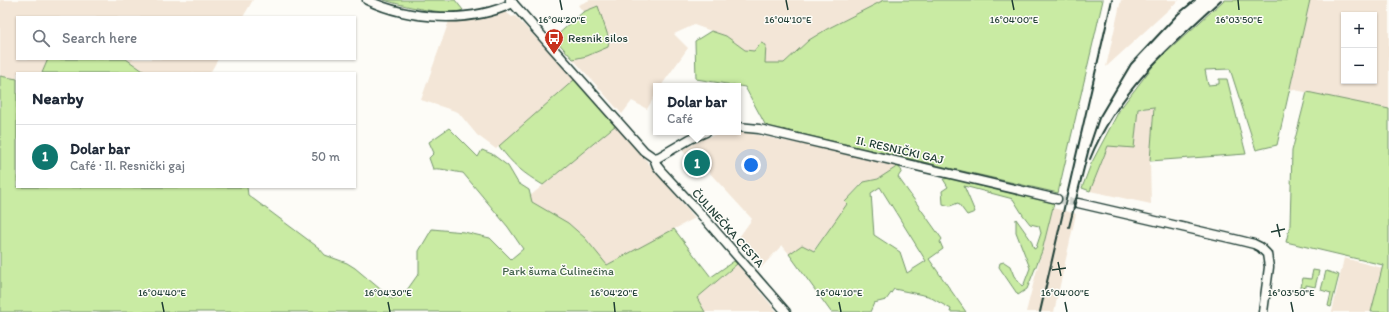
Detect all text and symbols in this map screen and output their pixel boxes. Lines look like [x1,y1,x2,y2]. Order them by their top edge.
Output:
map controls [1341,12,1377,84]
button: + [1341,12,1377,48]
text: 16°04'20"E [538,13,586,26]
text: 16°04'10"E [765,13,812,26]
text: 16°04'00"E [990,13,1039,26]
text: 16°03'50"E [1216,13,1263,26]
search box [16,16,356,60]
icon: search [30,27,52,49]
bus stop icon: Resnik silos [543,27,565,55]
text: Search here [62,29,137,47]
place label: Resnik silos [568,31,628,45]
button: − [1341,48,1377,84]
popup [653,83,741,135]
text: Nearby [32,88,84,108]
text: Dolar bar [667,93,727,111]
text: Café [667,111,693,126]
street label: II. RESNIČKI GAJ [855,133,945,167]
text: Dolar bar [70,140,130,158]
pin: 1 [684,148,710,178]
text: 1 [42,149,48,164]
text: 50 m [311,149,340,164]
your location [741,155,761,175]
text: Café · II. Resnički gaj [70,158,185,173]
street label: ČULINEČKA CESTA [689,186,767,270]
park label: Park šuma Čulinečina [502,264,614,278]
text: 16°04'40"E [138,286,187,299]
text: 16°04'30"E [364,286,412,299]
text: 16°04'20"E [590,286,638,299]
text: 16°04'10"E [816,286,863,299]
text: 16°04'00"E [1041,286,1090,299]
text: 16°03'50"E [1268,286,1315,299]

